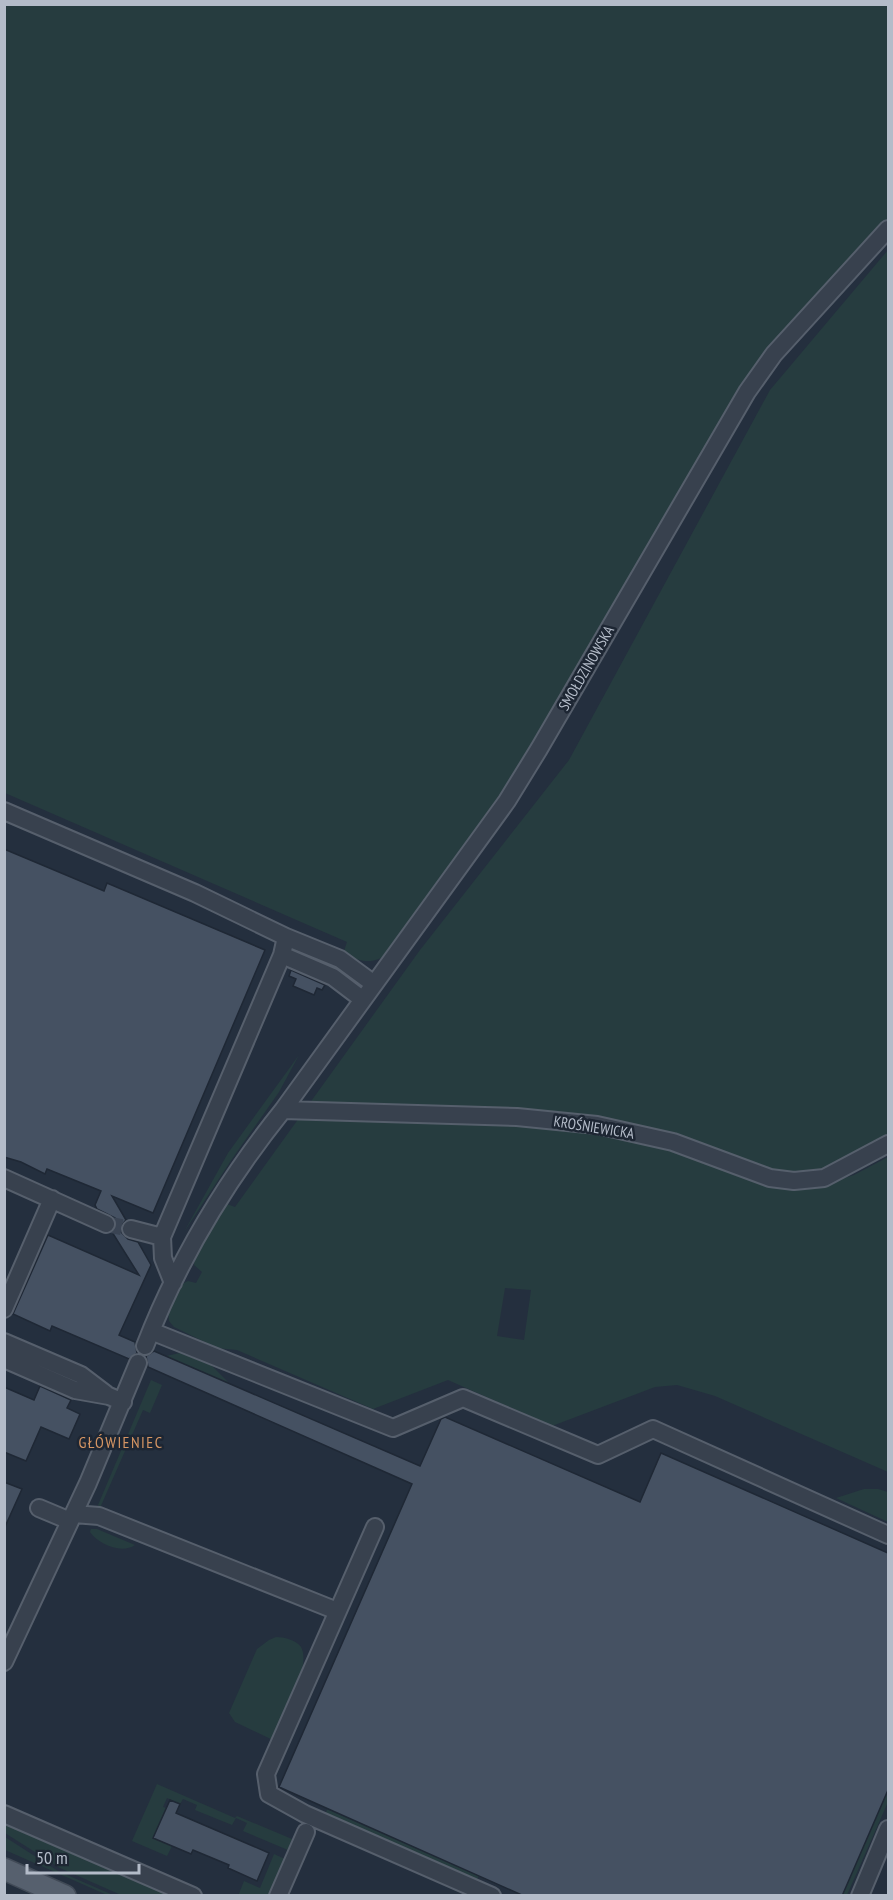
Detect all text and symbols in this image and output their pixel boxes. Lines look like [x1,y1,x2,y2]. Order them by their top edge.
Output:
street label: SMOŁDZINOWSKA [554,621,618,714]
street label: KROŚNIEWICKA [552,1111,637,1143]
district label: GŁÓWIENIEC [78,1432,164,1452]
scale bar [27,1837,140,1875]
text: 50 m [36,1846,68,1869]

